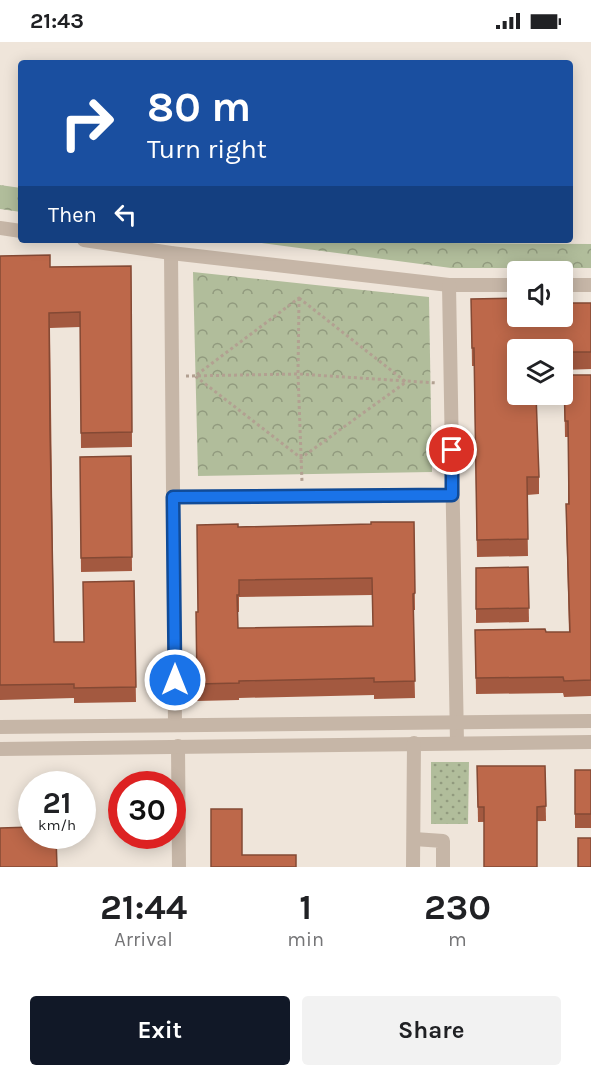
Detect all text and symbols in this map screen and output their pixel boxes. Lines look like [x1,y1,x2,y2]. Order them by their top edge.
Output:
text: 21:43 [30,8,84,34]
text: 80 m [147,82,251,132]
icon: right [48,84,126,162]
text: Turn right [147,133,267,165]
icon: left [109,198,142,231]
text: Then [48,202,97,228]
map controls [507,261,573,405]
button: sound [507,261,573,327]
button: layers [507,339,573,405]
pin [426,424,477,475]
icon: arrive [435,433,468,466]
position arrow [143,648,207,712]
speed limit sign: 30 [108,771,186,849]
text: 21 [43,785,71,821]
text: km/h [38,816,76,834]
text: 21:44 [100,886,187,928]
text: 1 [299,886,312,928]
text: 230 [424,886,491,928]
text: Arrival [114,928,173,951]
text: min [287,928,324,951]
text: m [448,928,467,951]
button: Exit [30,996,290,1065]
button: Share [302,996,561,1065]

